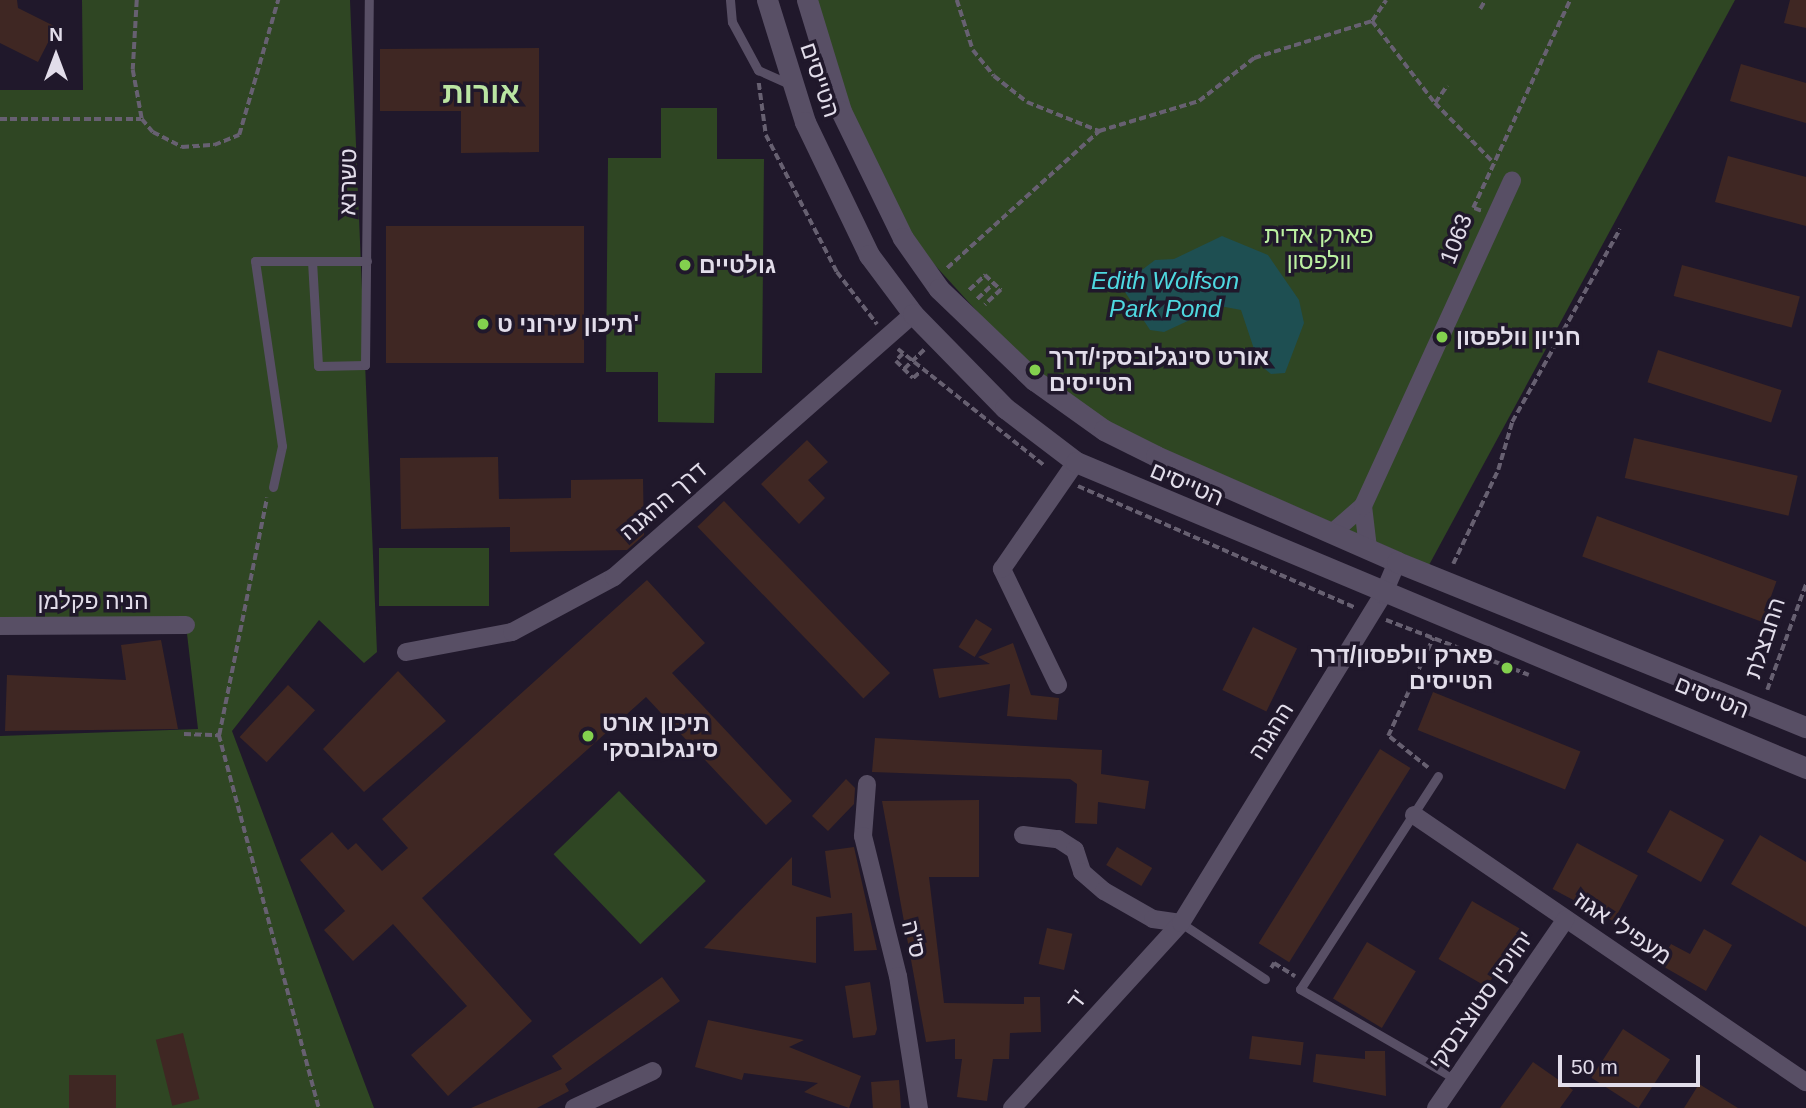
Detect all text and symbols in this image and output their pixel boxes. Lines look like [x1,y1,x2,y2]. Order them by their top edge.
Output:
north arrow [21,21,91,91]
text: N [49,24,63,45]
street label: הטייסים [794,39,846,121]
district label: אורות [442,75,520,111]
street label: טשרנא [334,148,362,216]
street label: 1063 [1434,210,1478,268]
park label: פארק אדית וולפסון [1264,221,1374,275]
place label: גולטיים [699,251,776,279]
marker: גולטיים [677,257,693,273]
water label: Edith Wolfson Park Pond [1091,267,1239,323]
place label: תיכון עירוני ט' [497,310,639,338]
marker: תיכון עירוני ט' [475,316,491,332]
place label: חניון וולפסון [1456,323,1581,351]
marker: חניון וולפסון [1434,329,1450,345]
place label: אורט סינגלובסקי/דרך הטייסים [1049,343,1269,397]
marker: אורט סינגלובסקי/דרך הטייסים [1027,362,1043,378]
street label: דרך ההגנה [614,456,712,546]
street label: הטייסים [1146,456,1228,512]
street label: הניה פקלמן [37,587,149,615]
street label: החבצלת [1739,594,1791,682]
place label: פארק וולפסון/דרך הטייסים [1311,641,1493,695]
marker: פארק וולפסון/דרך הטייסים [1499,660,1515,676]
street label: הטייסים [1671,670,1753,724]
street label: ההגנה [1243,697,1299,765]
place label: תיכון אורט סינגלובסקי [602,709,718,763]
marker: תיכון אורט סינגלובסקי [580,728,596,744]
street label: מעפילי אגוז [1569,885,1677,971]
street label: ס"ה [896,917,932,961]
street label: יהויכין סטוצ'בסקי [1423,925,1539,1075]
street label: ד' [1061,985,1093,1015]
scale bar [1561,1042,1703,1086]
text: 50 m [1571,1055,1618,1078]

